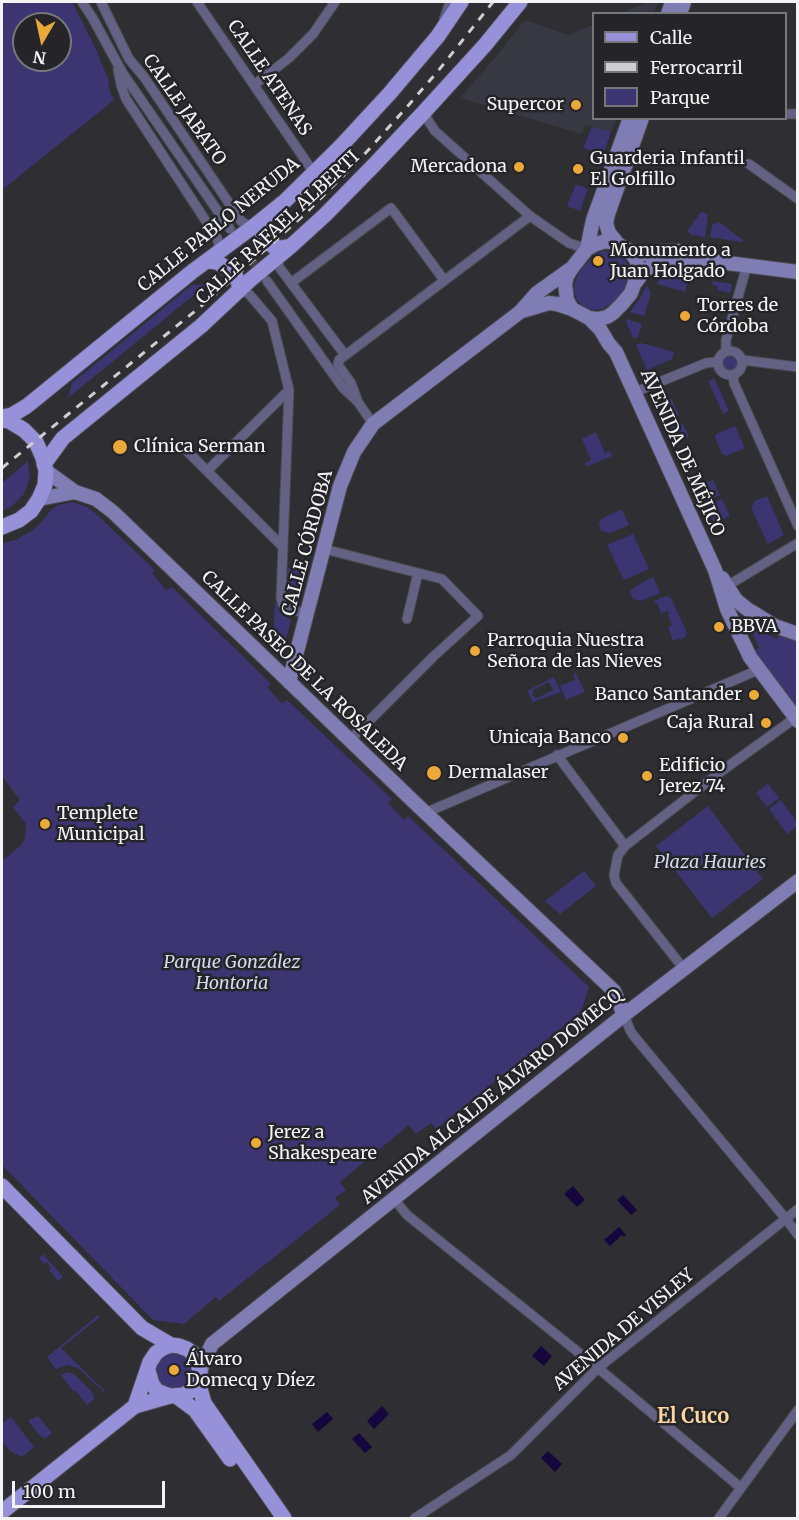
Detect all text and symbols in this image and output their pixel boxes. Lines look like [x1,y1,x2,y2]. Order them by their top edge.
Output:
north arrow [12,12,72,72]
legend [592,12,787,120]
street label: CALLE ATENAS [222,16,316,140]
text: Calle [650,26,692,49]
text: N [32,47,47,69]
street label: CALLE JABATO [138,50,230,170]
text: Ferrocarril [650,56,743,79]
text: Parque [650,86,710,109]
place label: Supercor [486,94,564,116]
marker: Supercor [569,98,583,112]
street label: CALLE RAFAEL ALBERTI [192,147,364,309]
place label: Guarderia Infantil El Golfillo [590,148,745,190]
street label: CALLE PABLO NERUDA [134,153,304,297]
place label: Mercadona [411,156,507,178]
marker: Mercadona [512,160,526,174]
marker: Guarderia Infantil El Golfillo [571,162,585,176]
place label: Monumento a Juan Holgado [610,240,731,282]
marker: Monumento a Juan Holgado [591,254,605,268]
place label: Torres de Córdoba [697,295,778,338]
marker: Torres de Córdoba [678,309,692,323]
street label: AVENIDA DE MÉJICO [635,366,729,540]
place label: Clínica Serman [134,436,266,458]
marker: Clínica Serman [111,438,129,456]
street label: CALLE CÓRDOBA [278,468,338,618]
street label: CALLE PASEO DE LA ROSALEDA [197,567,411,775]
place label: BBVA [731,616,778,638]
marker: BBVA [712,620,726,634]
place label: Parroquia Nuestra Señora de las Nieves [487,630,662,672]
marker: Parroquia Nuestra Señora de las Nieves [468,644,482,658]
place label: Banco Santander [595,684,742,706]
marker: Banco Santander [747,688,761,702]
place label: Caja Rural [667,712,754,734]
marker: Caja Rural [759,716,773,730]
place label: Unicaja Banco [489,727,611,749]
marker: Unicaja Banco [616,731,630,745]
place label: Edificio Jerez 74 [659,755,725,798]
place label: Dermalaser [448,762,549,784]
marker: Dermalaser [425,764,443,782]
marker: Edificio Jerez 74 [640,769,654,783]
place label: Templete Municipal [57,803,144,846]
marker: Templete Municipal [38,817,52,831]
park label: Plaza Hauries [654,852,766,874]
park label: Parque González Hontoria [163,952,301,994]
street label: AVENIDA ALCALDE ÁLVARO DOMECQ [357,985,627,1209]
place label: Jerez a Shakespeare [268,1122,377,1164]
marker: Jerez a Shakespeare [249,1136,263,1150]
street label: AVENIDA DE VISLEY [549,1265,699,1395]
place label: Álvaro Domecq y Díez [186,1349,315,1392]
marker: Álvaro Domecq y Díez [167,1363,181,1377]
district label: El Cuco [657,1405,729,1429]
scale bar [15,1469,168,1507]
text: 100 m [23,1480,76,1503]

